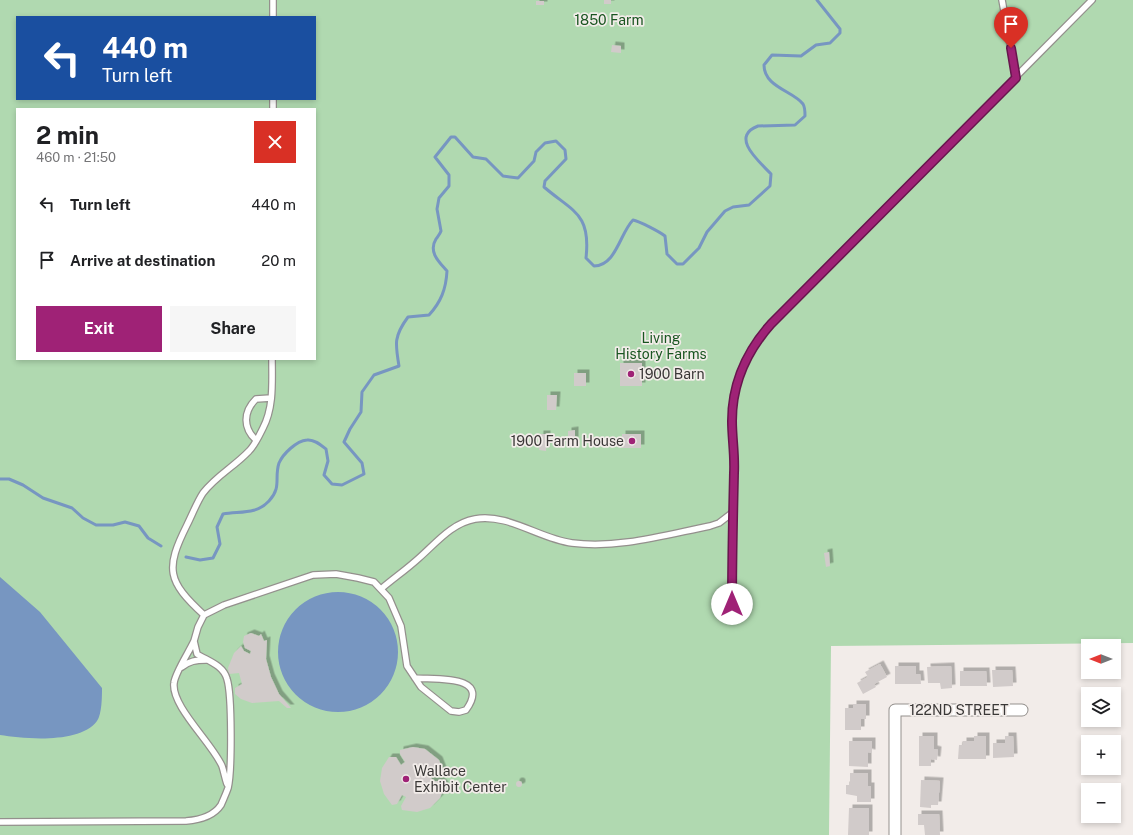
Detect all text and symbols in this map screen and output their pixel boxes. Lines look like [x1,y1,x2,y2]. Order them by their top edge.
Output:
pin [994,7.0,1028,48]
park label: 1850 Farm [574,12,644,28]
icon: arrive [1000,13,1022,35]
text: 440 m [102,31,188,64]
icon: left [36,32,88,84]
text: Turn left [102,65,172,86]
text: 2 min [36,121,99,149]
button: close [254,121,296,163]
text: 460 m · 21:50 [36,150,116,165]
icon: left [36,193,58,215]
text: Turn left [70,196,131,213]
text: 440 m [251,196,296,213]
icon: arrive [36,249,58,271]
text: Arrive at destination [70,252,215,269]
text: 20 m [261,252,296,269]
button: Exit [36,306,162,352]
button: Share [170,306,296,352]
park label: Living History Farms [615,330,707,362]
place label: 1900 Barn [639,366,704,382]
marker: 1900 Barn [626,369,636,379]
place label: 1900 Farm House [511,433,624,449]
marker: 1900 Farm House [627,436,637,446]
position arrow [711,583,753,625]
north arrow [1081,639,1121,679]
map controls [1081,639,1121,823]
button: layers [1081,687,1121,727]
street label: 122ND STREET [910,702,1009,718]
button: + [1081,735,1121,775]
place label: Wallace Exhibit Center [414,763,507,795]
marker: Wallace Exhibit Center [401,774,411,784]
button: − [1081,783,1121,823]

